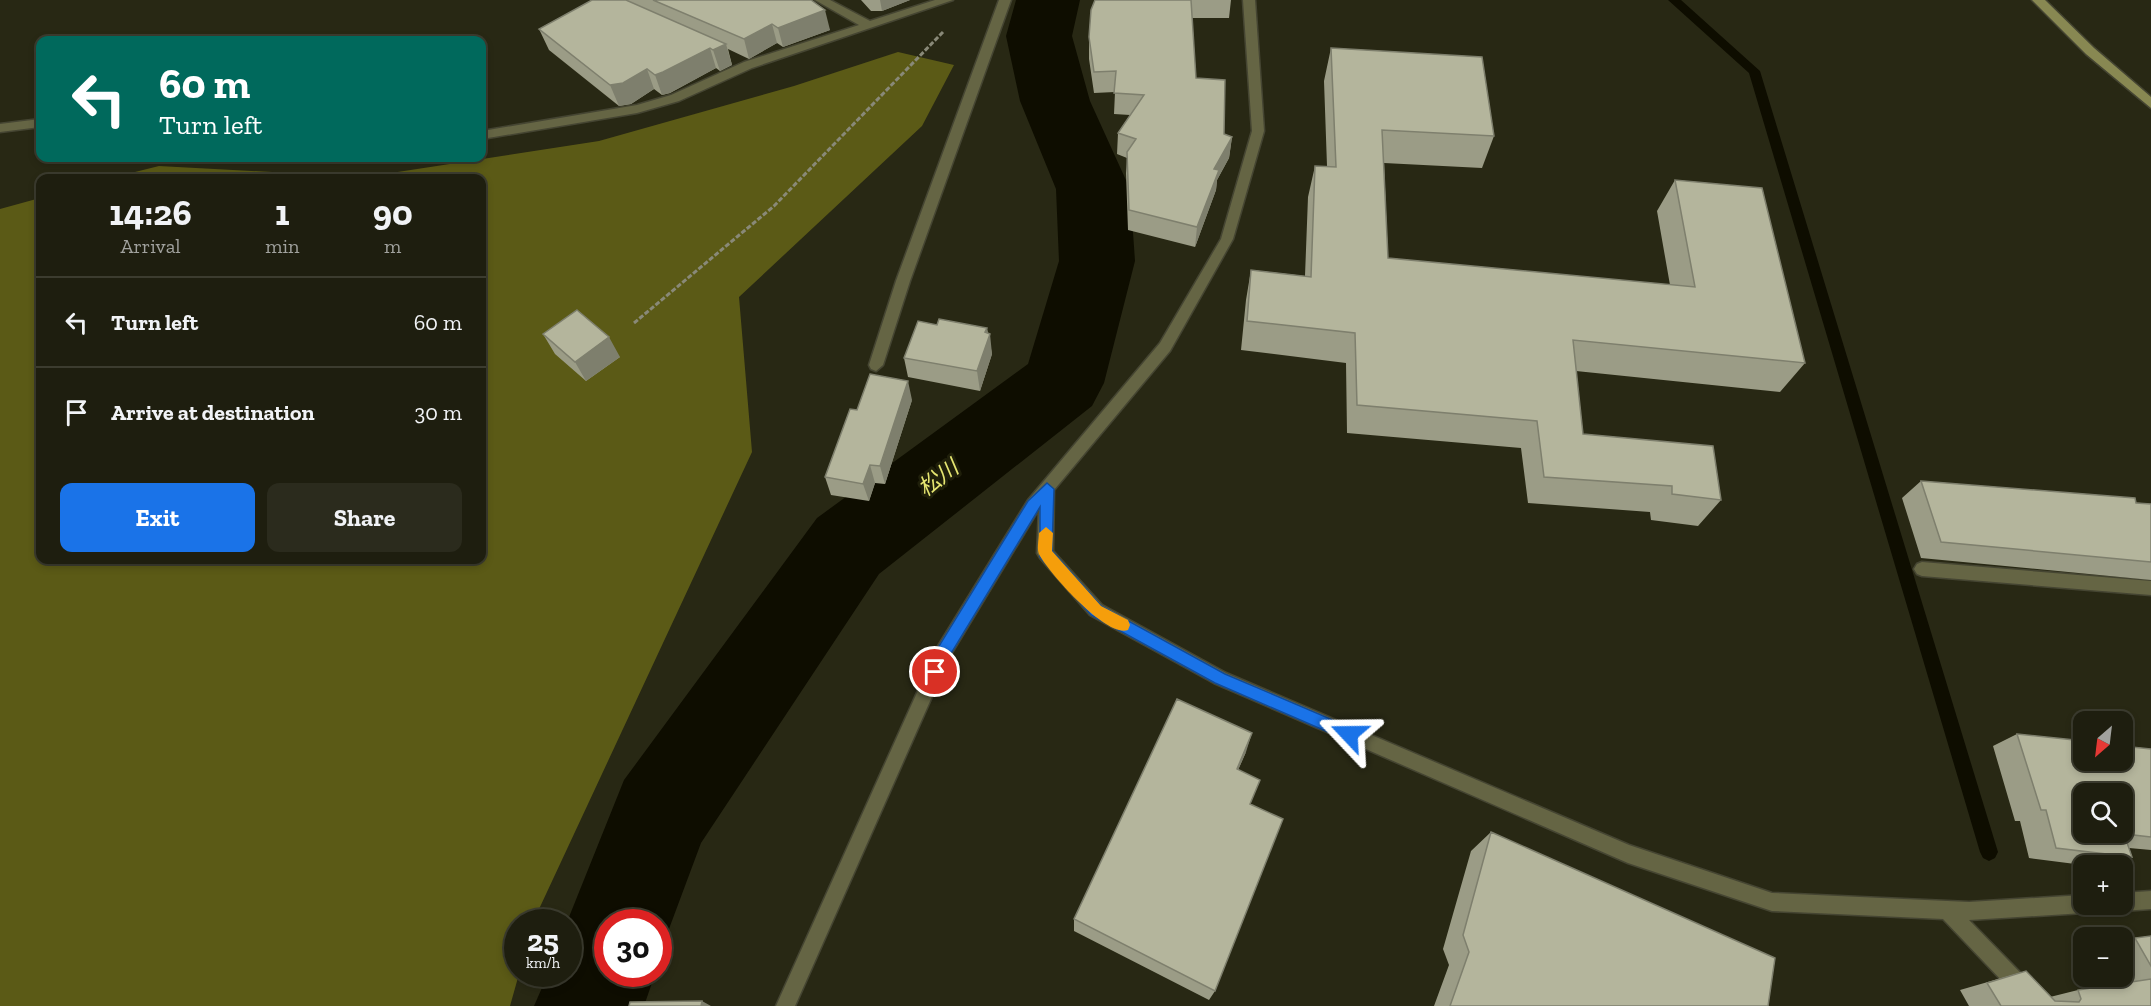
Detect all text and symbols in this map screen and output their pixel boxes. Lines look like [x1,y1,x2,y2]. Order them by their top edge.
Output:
text: 60 m [159,58,250,109]
icon: left [60,60,138,138]
text: Turn left [159,109,262,141]
text: 14:26 [109,191,192,234]
text: 1 [275,191,290,234]
text: 90 [373,191,413,234]
text: Arrival [120,234,181,258]
text: min [265,234,299,258]
text: m [384,234,401,258]
icon: left [60,306,93,339]
text: Turn left [111,309,198,336]
text: 60 m [414,309,462,336]
icon: arrive [60,396,93,429]
text: Arrive at destination [111,399,314,426]
text: 30 m [415,399,462,426]
water label: 松川 [912,453,965,502]
button: Exit [60,483,255,552]
button: Share [267,483,462,552]
pin [909,646,960,697]
icon: arrive [918,655,951,688]
position arrow [1317,702,1381,766]
north arrow [2073,711,2133,771]
map controls [2073,711,2133,987]
button: search [2073,783,2133,843]
button: + [2073,855,2133,915]
speed limit sign: 30 [594,909,672,987]
text: 25 [527,923,559,959]
button: − [2073,927,2133,987]
text: km/h [526,954,560,972]

